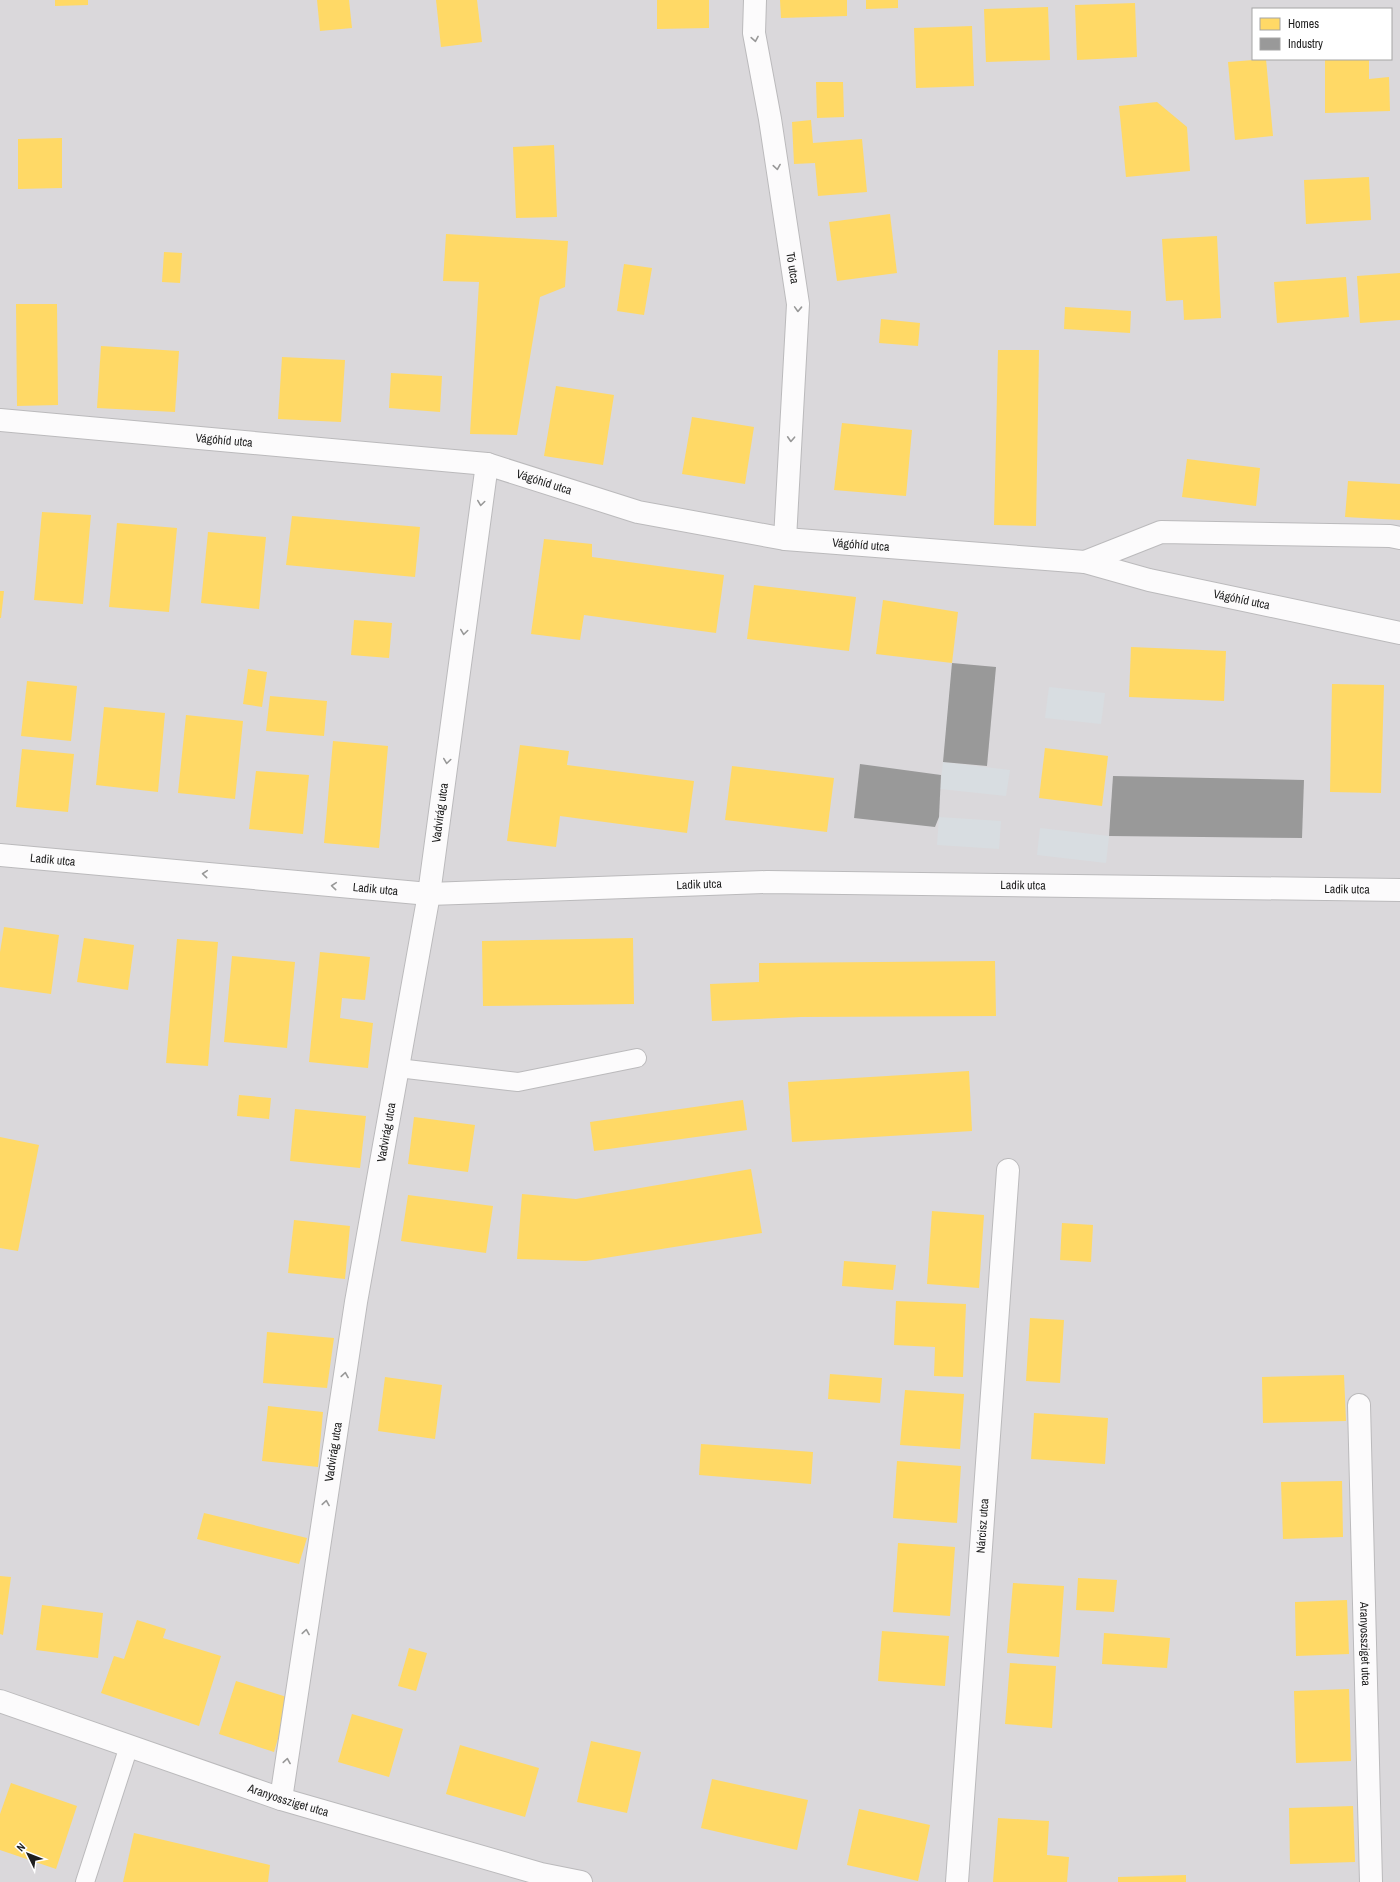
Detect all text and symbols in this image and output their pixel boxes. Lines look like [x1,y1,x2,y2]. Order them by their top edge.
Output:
legend [1252,8,1392,60]
text: Homes [1288,16,1319,32]
one-way arrow [750,36,759,42]
text: Industry [1288,36,1323,52]
one-way arrow [772,164,781,170]
street label: Tó utca [782,251,803,285]
one-way arrow [794,306,802,312]
street label: Vágóhíd utca [195,430,254,451]
one-way arrow [787,436,795,442]
street label: Vágóhíd utca [514,466,574,499]
one-way arrow [477,500,486,506]
street label: Vágóhíd utca [832,535,891,555]
street label: Vágóhíd utca [1212,586,1272,613]
one-way arrow [460,629,469,635]
one-way arrow [443,758,452,764]
street label: Vadvirág utca [428,781,452,844]
street label: Ladik utca [29,850,77,870]
one-way arrow [202,870,208,879]
street label: Ladik utca [676,876,723,893]
street label: Ladik utca [1000,877,1046,894]
street label: Ladik utca [352,879,399,899]
one-way arrow [331,881,337,890]
street label: Ladik utca [1324,881,1370,898]
street label: Vadvirág utca [373,1101,400,1163]
one-way arrow [340,1372,349,1378]
street label: Vadvirág utca [321,1420,346,1483]
street label: Nárcisz utca [973,1498,992,1554]
one-way arrow [321,1500,330,1507]
street label: Aranyossziget utca [1356,1601,1374,1687]
one-way arrow [301,1629,310,1635]
one-way arrow [282,1757,291,1764]
street label: Aranyossziget utca [245,1780,331,1821]
north arrow [8,1834,48,1874]
text: N [13,1840,28,1854]

